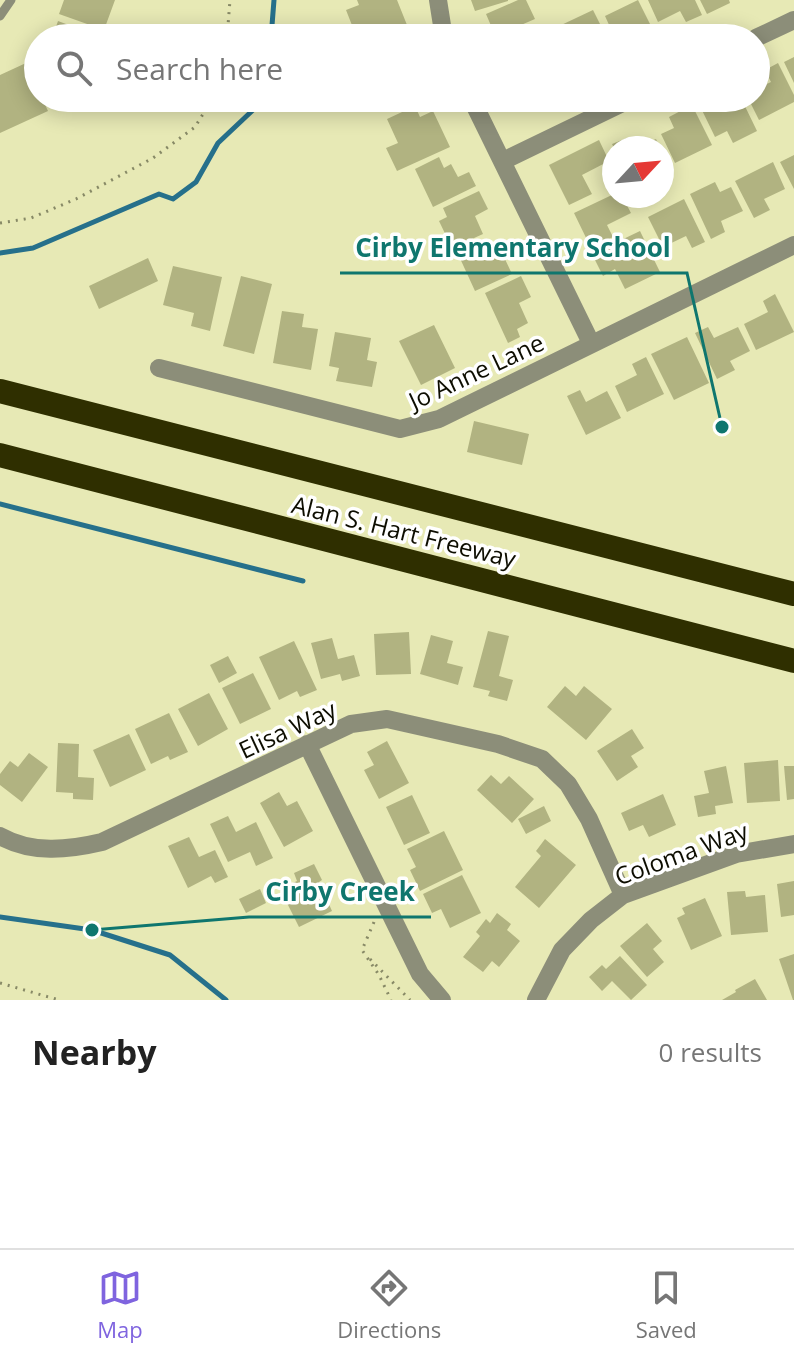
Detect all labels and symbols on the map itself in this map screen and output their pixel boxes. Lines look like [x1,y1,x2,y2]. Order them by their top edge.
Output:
north arrow [602,136,674,208]
callout: Cirby Elementary School [340,223,687,273]
text: Cirby Elementary School [355,229,671,265]
street label: Jo Anne Lane [401,325,549,418]
street label: Alan S. Hart Freeway [288,487,520,575]
street label: Elisa Way [233,692,342,766]
street label: Coloma Way [610,813,753,892]
callout: Cirby Creek [249,867,431,917]
text: Cirby Creek [265,873,416,909]

